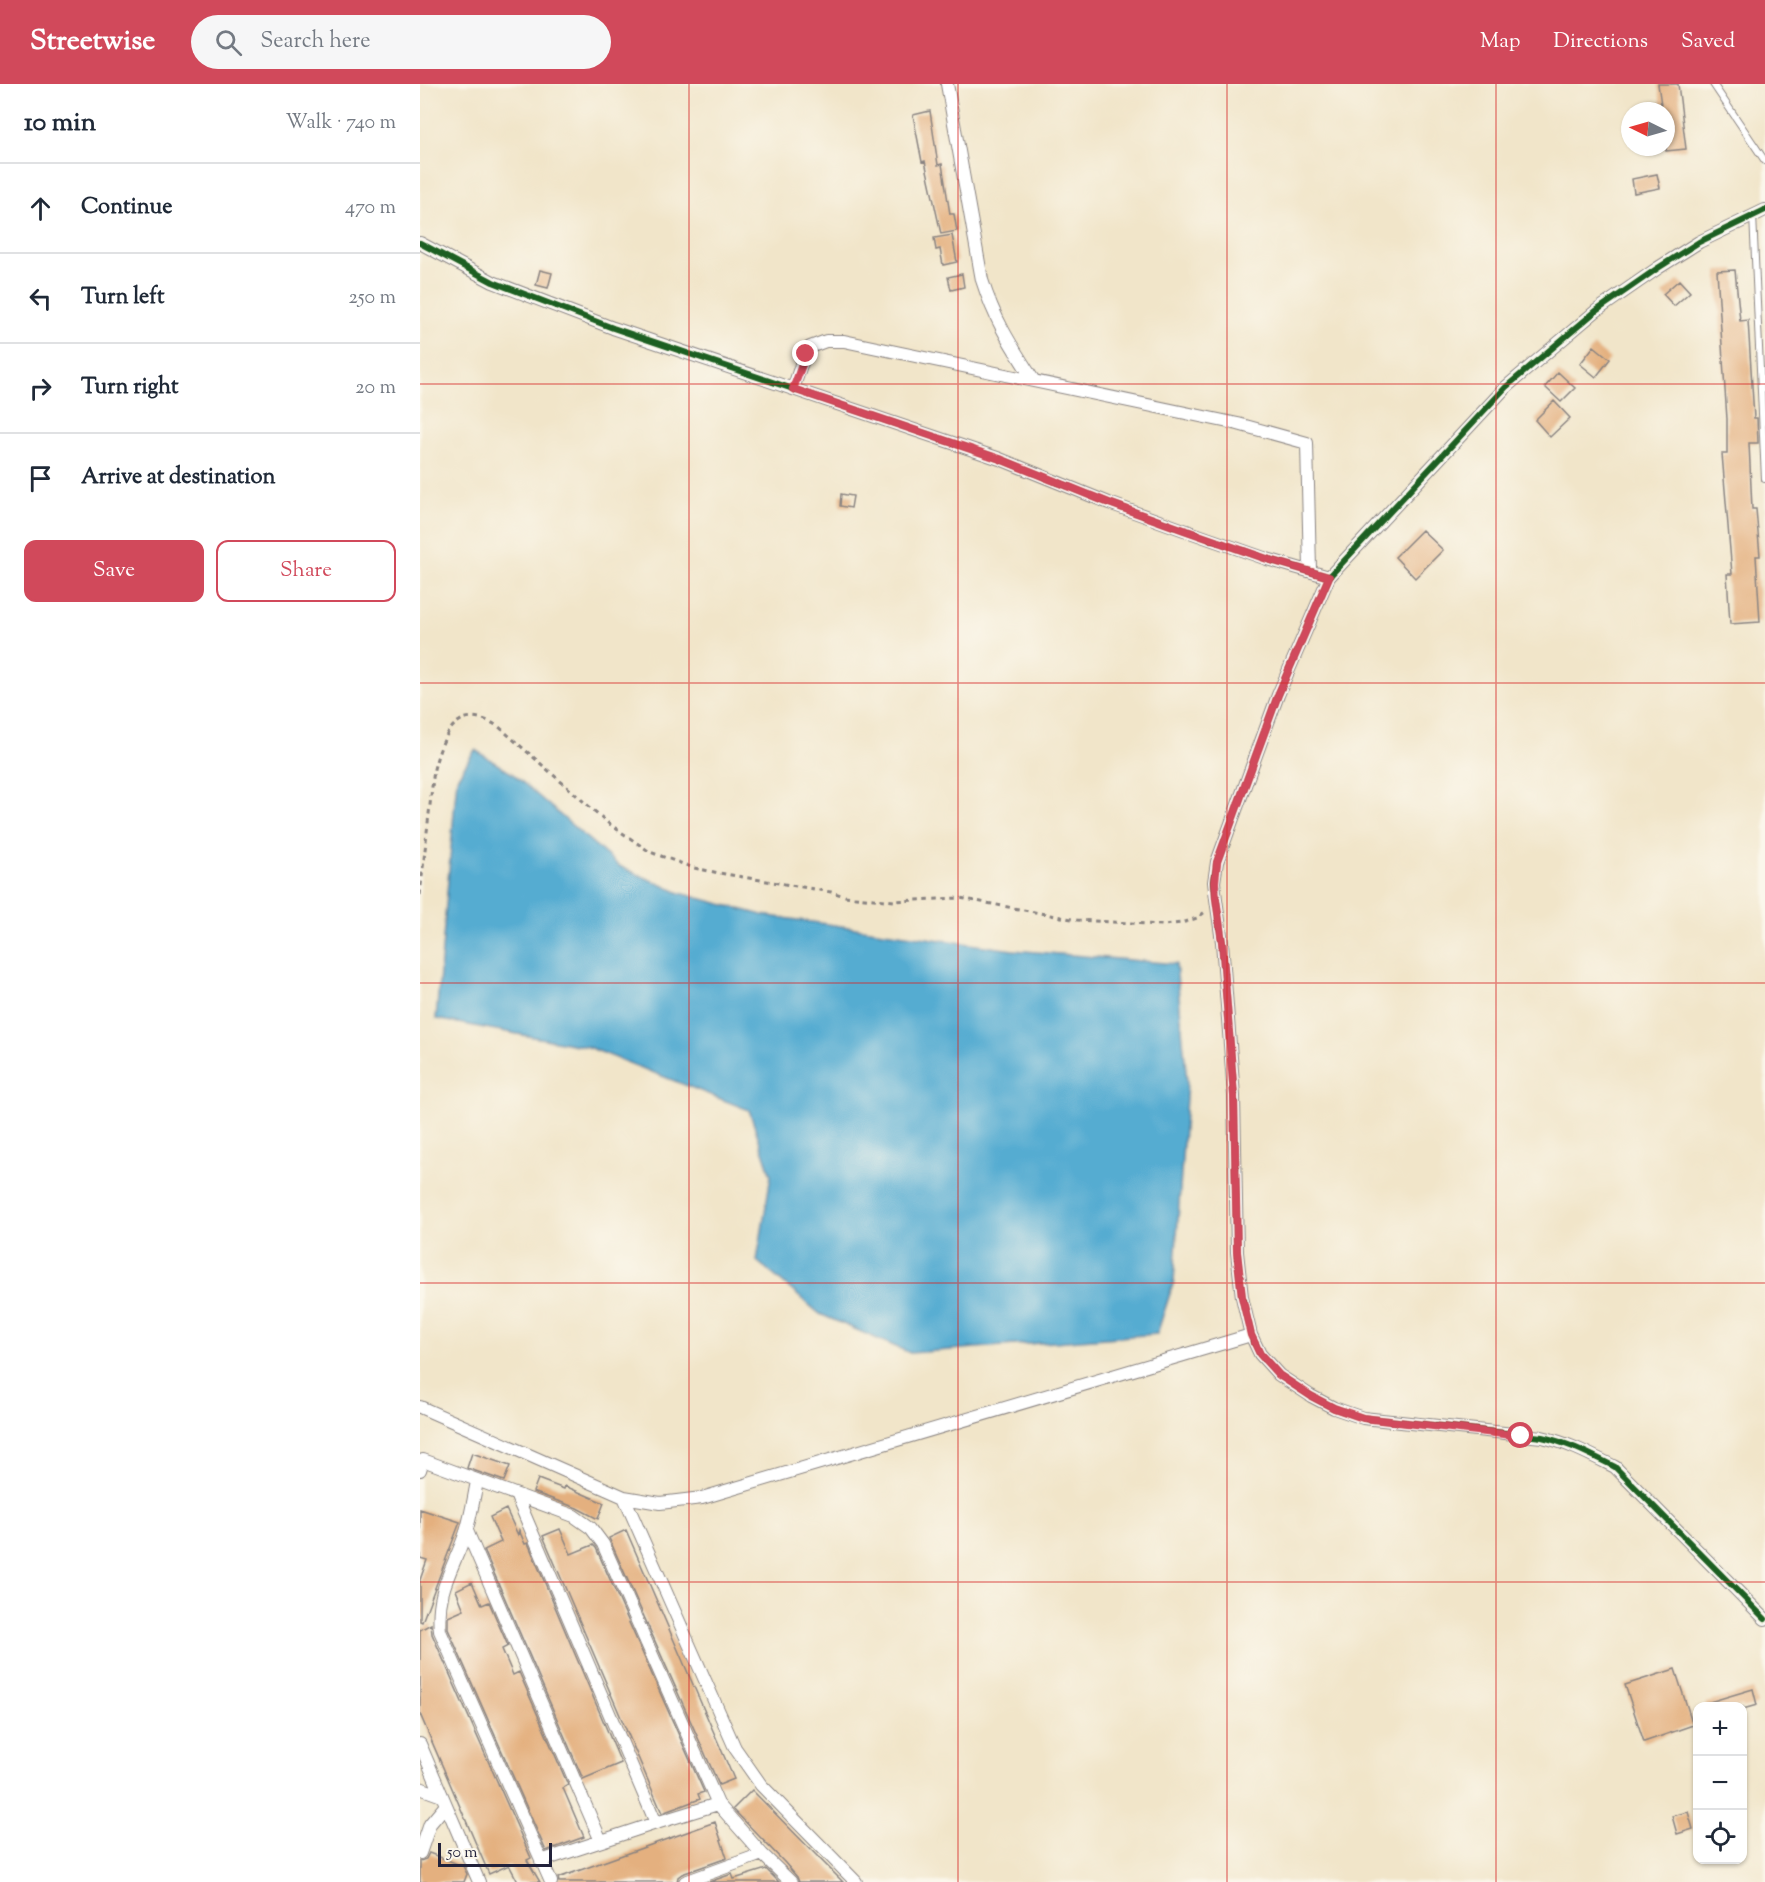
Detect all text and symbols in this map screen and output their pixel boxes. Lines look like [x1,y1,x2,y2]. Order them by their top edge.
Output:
search box [191,15,611,69]
text: Streetwise [30,22,155,62]
icon: search [212,26,245,59]
text: Search here [260,26,371,58]
text: Map [1480,27,1520,57]
text: Directions [1553,27,1648,57]
text: Saved [1681,27,1735,57]
north arrow [1621,102,1675,156]
text: 10 min [24,105,96,142]
text: Walk · 740 m [286,109,396,138]
icon: ahead [24,192,57,225]
text: Continue [81,192,172,224]
text: 470 m [345,194,396,223]
icon: left [24,282,57,315]
text: Turn left [81,282,164,314]
text: 250 m [348,284,396,313]
route end [792,340,818,366]
icon: right [24,372,57,405]
text: Turn right [81,372,178,404]
text: 20 m [355,374,396,403]
icon: arrive [24,462,57,495]
text: Arrive at destination [81,462,276,494]
button: Save [24,540,204,602]
button: Share [216,540,396,602]
route start [1507,1422,1533,1448]
map controls [1693,1702,1747,1864]
button: + [1693,1702,1747,1756]
button: − [1693,1756,1747,1810]
button: locate [1693,1810,1747,1864]
scale bar [438,1840,552,1868]
text: 50 m [447,1842,478,1865]

